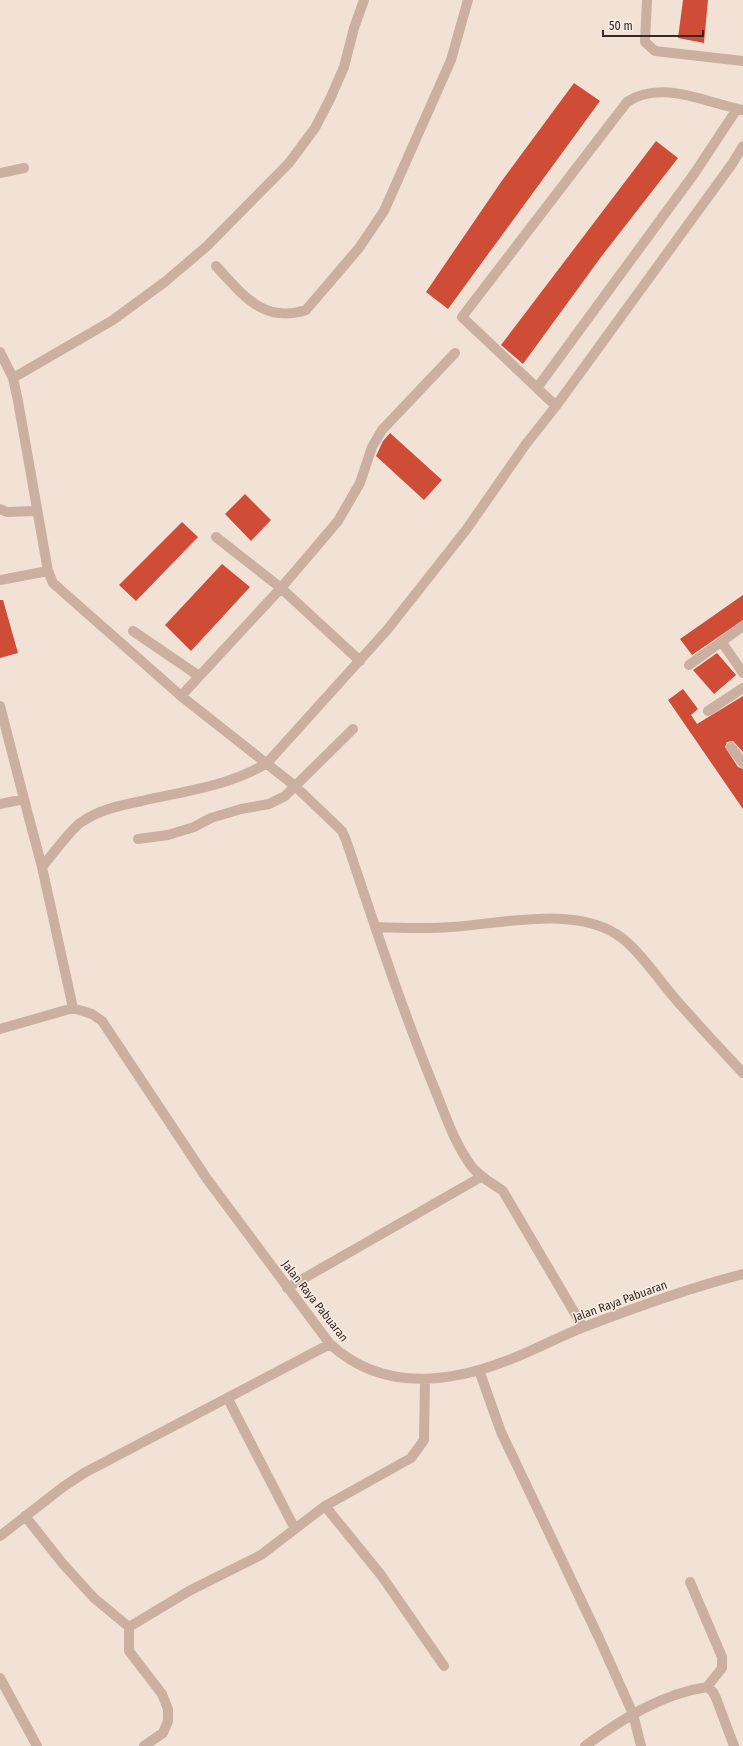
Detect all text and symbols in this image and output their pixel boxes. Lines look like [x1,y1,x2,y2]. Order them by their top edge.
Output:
scale bar [603,12,703,38]
text: 50 m [609,19,633,33]
street label: Jalan Raya Pabuaran [279,1258,351,1344]
street label: Jalan Raya Pabuaran [571,1277,669,1325]

